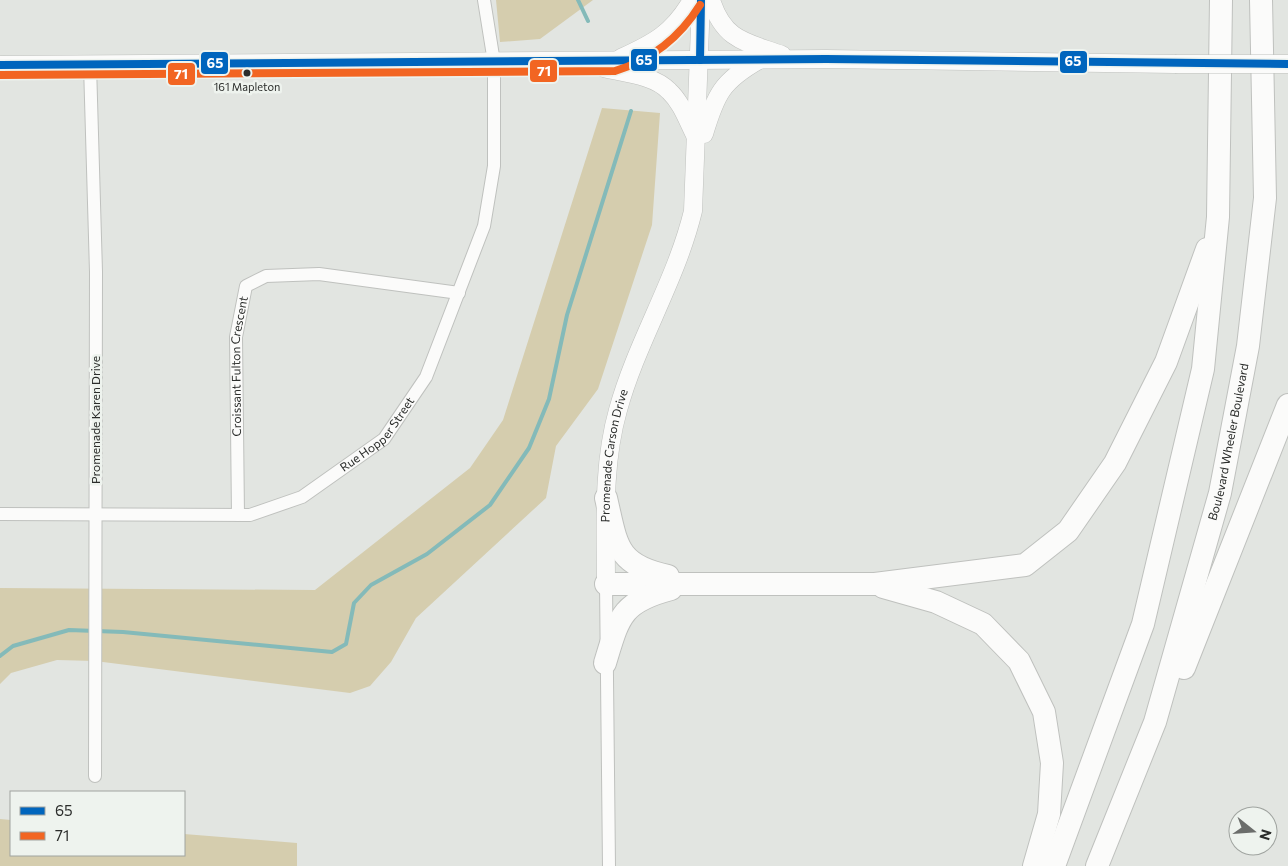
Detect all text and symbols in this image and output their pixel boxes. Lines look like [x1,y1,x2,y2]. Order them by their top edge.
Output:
line badge: 65 [630,48,658,72]
line badge: 65 [1059,50,1088,74]
line badge: 65 [200,51,229,75]
text: 65 [636,51,652,68]
text: 65 [1065,52,1081,69]
text: 65 [207,54,223,71]
line badge: 71 [529,59,558,83]
line badge: 71 [167,62,196,86]
text: 71 [537,62,551,79]
text: 71 [174,65,188,82]
marker: 161 Mapleton [242,68,252,78]
place label: 161 Mapleton [214,80,280,93]
street label: Croissant Fulton Crescent [228,295,250,437]
street label: Promenade Karen Drive [88,356,102,484]
street label: Boulevard Wheeler Boulevard [1205,362,1251,522]
street label: Promenade Carson Drive [598,387,630,522]
street label: Rue Hopper Street [337,394,417,474]
legend [10,791,185,856]
text: 65 [55,801,73,819]
north arrow [1228,806,1278,856]
text: 71 [55,826,69,844]
text: N [1256,827,1276,842]

